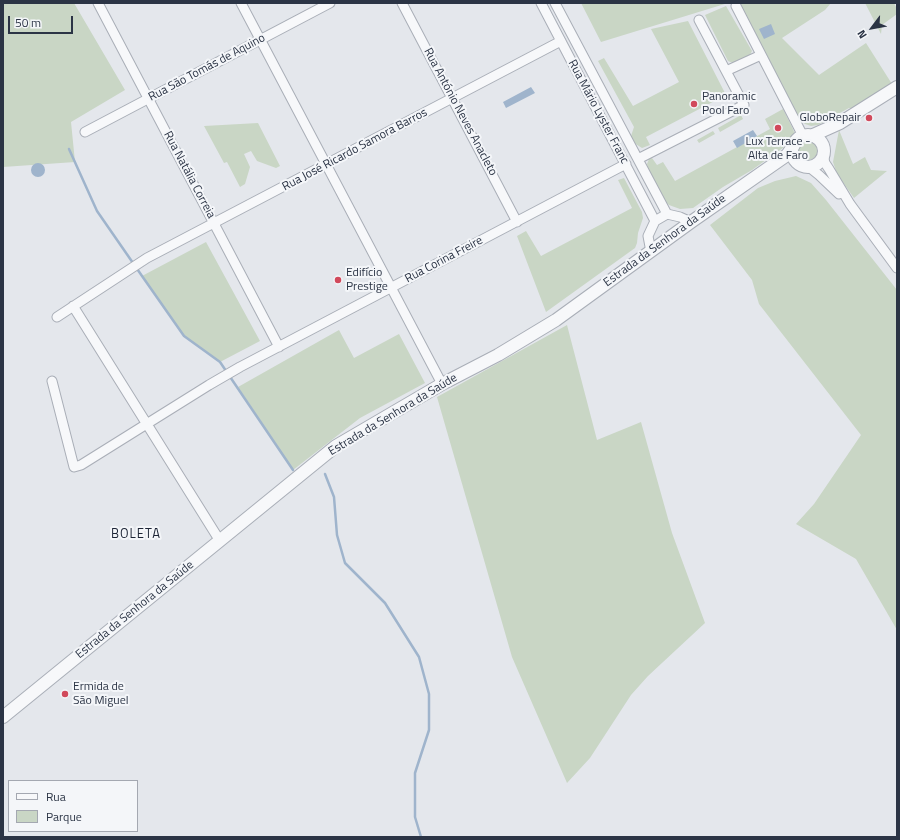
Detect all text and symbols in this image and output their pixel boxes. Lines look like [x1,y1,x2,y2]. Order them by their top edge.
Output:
scale bar [10,8,75,34]
north arrow [852,8,892,48]
text: 50 m [15,13,41,32]
text: N [853,27,871,42]
street label: Rua São Tomás de Aquino [146,31,268,105]
street label: Rua António Neves Anacleto [420,46,500,178]
street label: Rua Mário Lyster Franc [564,58,632,166]
place label: Panoramic Pool Faro [702,90,756,118]
marker: Panoramic Pool Faro [689,99,699,109]
street label: Rua José Ricardo Samora Barros [280,106,430,194]
place label: GloboRepair [799,111,861,125]
marker: GloboRepair [864,113,874,123]
marker: Lux Terrace - Alta de Faro [773,123,783,133]
street label: Rua Natália Correia [160,129,218,221]
place label: Lux Terrace - Alta de Faro [746,135,810,163]
street label: Estrada da Senhora da Saúde [601,192,729,290]
street label: Rua Corina Freire [403,233,485,287]
place label: Edifício Prestige [346,266,388,294]
marker: Edifício Prestige [333,275,343,285]
street label: Estrada da Senhora da Saúde [326,371,460,459]
district label: BOLETA [111,527,161,543]
street label: Estrada da Senhora da Saúde [73,558,197,662]
place label: Ermida de São Miguel [73,680,129,708]
marker: Ermida de São Miguel [60,689,70,699]
legend [8,780,138,832]
text: Rua [46,787,66,806]
text: Parque [46,807,82,826]

